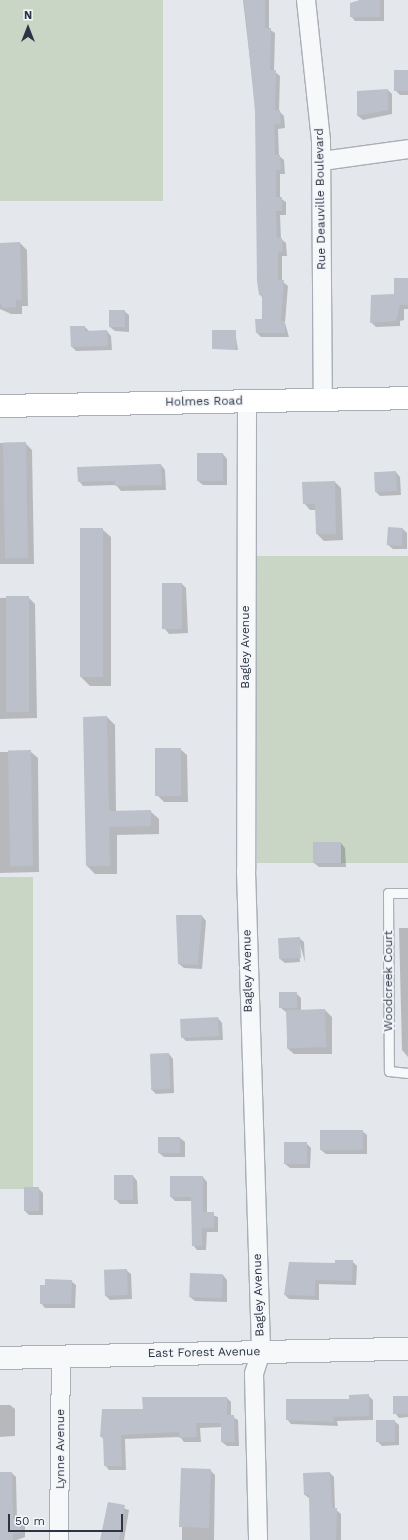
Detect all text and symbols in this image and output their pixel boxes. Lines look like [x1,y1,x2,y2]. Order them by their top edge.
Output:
north arrow [8,8,48,48]
text: N [24,9,32,22]
street label: Rue Deauville Boulevard [313,128,329,270]
street label: Holmes Road [165,394,243,410]
street label: Bagley Avenue [239,605,253,689]
street label: Bagley Avenue [240,929,256,1013]
street label: Woodcreek Court [382,930,396,1032]
street label: Bagley Avenue [250,1253,268,1337]
street label: East Forest Avenue [147,1345,261,1361]
street label: Lynne Avenue [54,1409,68,1489]
scale bar [10,1506,125,1532]
text: 50 m [15,1514,45,1528]

